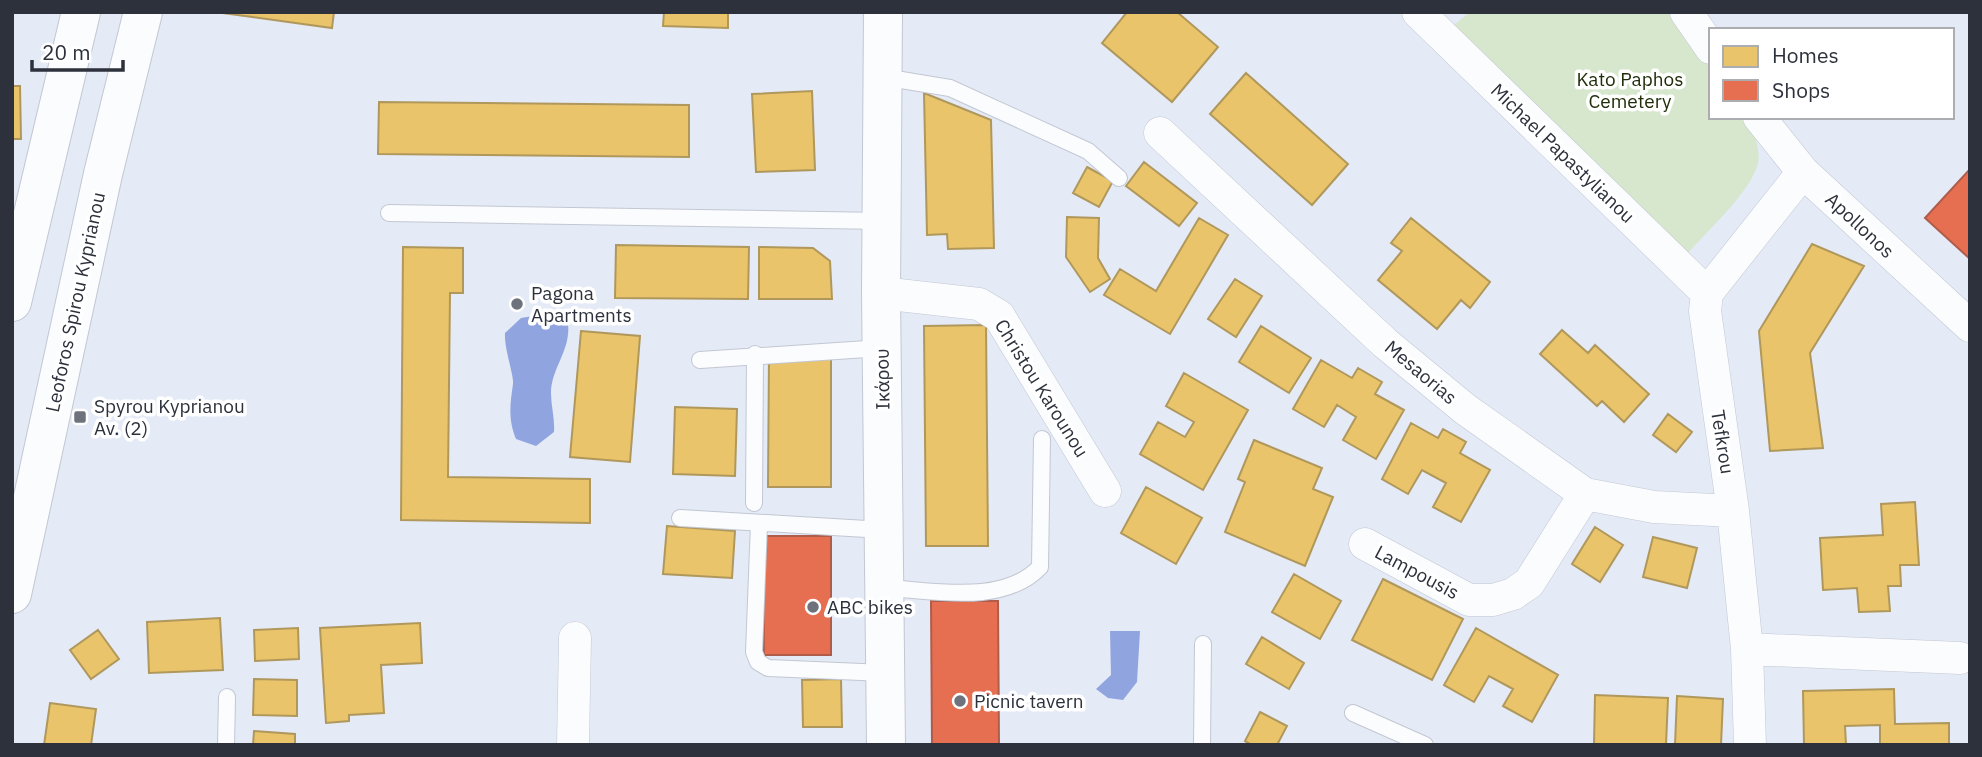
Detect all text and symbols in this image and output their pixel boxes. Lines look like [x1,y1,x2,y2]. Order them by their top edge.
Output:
scale bar [32,28,122,72]
legend [1709,28,1954,119]
text: 20 m [42,38,91,66]
text: Homes [1772,41,1839,69]
park label: Kato Paphos Cemetery [1577,67,1683,113]
text: Shops [1772,76,1830,104]
street label: Michael Papastylianou [1486,78,1640,228]
street label: Apollonos [1821,187,1899,263]
street label: Leoforos Spirou Kyprianou [40,190,110,414]
place label: Pagona Apartments [531,281,632,327]
marker: Pagona Apartments [509,296,525,312]
street label: Christou Karounou [990,314,1094,462]
street label: Mesaorias [1380,335,1462,409]
street label: Ικάρου [869,348,895,410]
place label: Spyrou Kyprianou Av. (2) [94,394,245,440]
street label: Tefkrou [1706,408,1740,476]
marker: Spyrou Kyprianou Av. (2) [72,409,88,425]
street label: Lampousis [1371,540,1463,604]
place label: ABC bikes [827,595,913,619]
marker: ABC bikes [805,599,821,615]
place label: Picnic tavern [974,689,1083,713]
marker: Picnic tavern [952,693,968,709]

